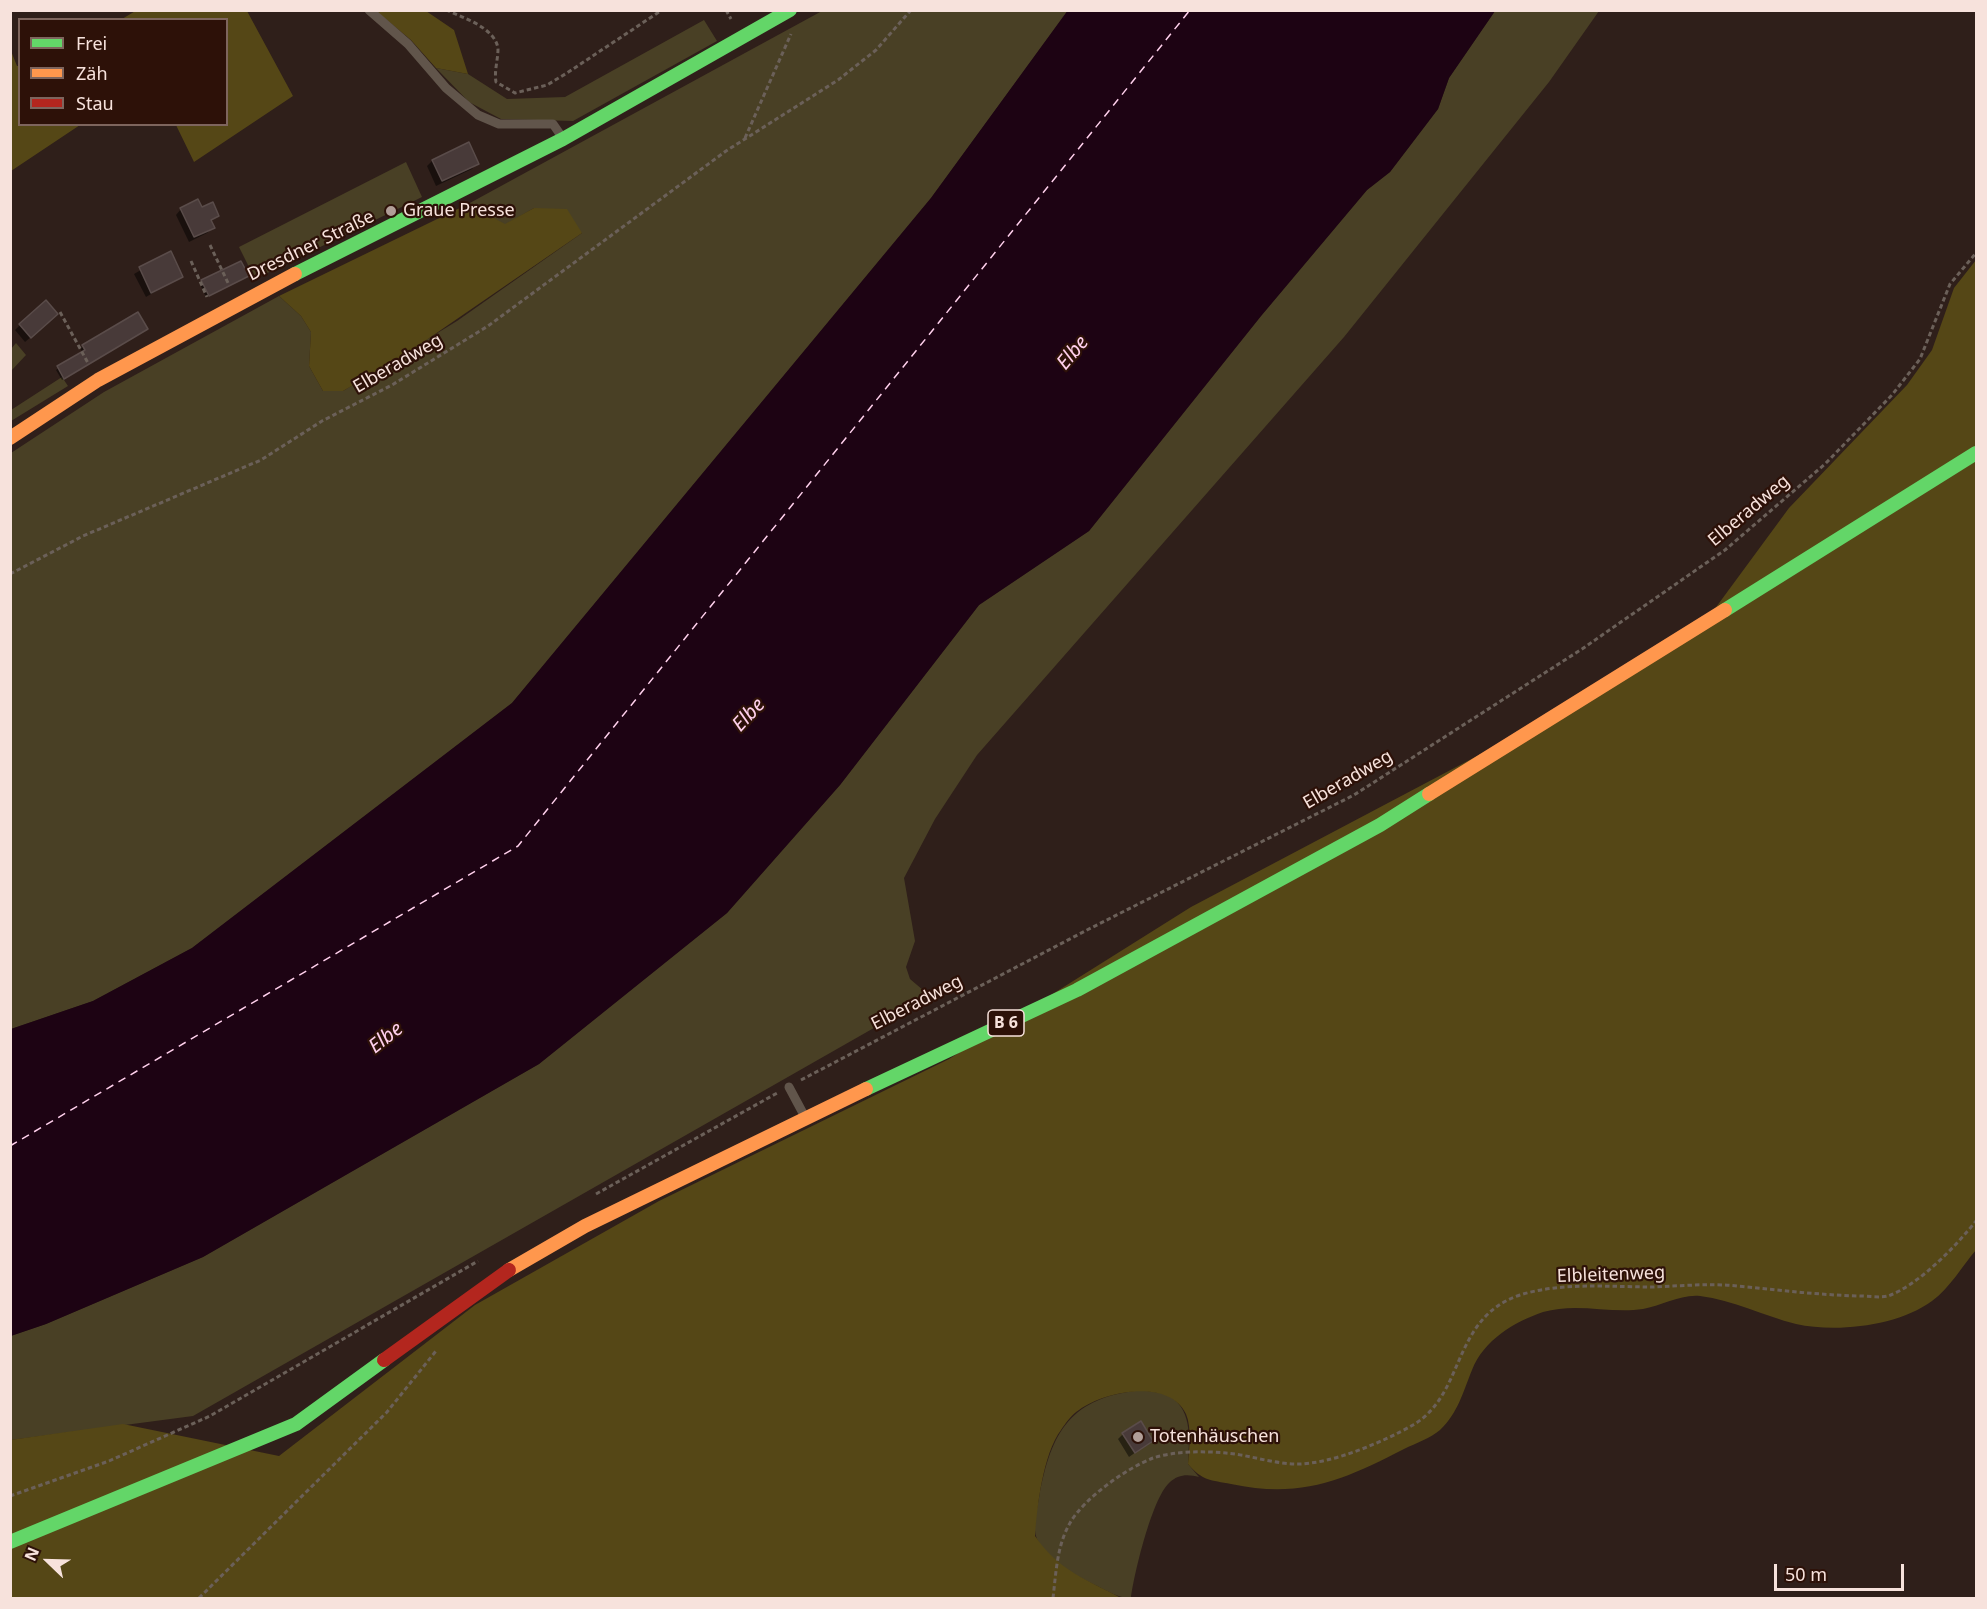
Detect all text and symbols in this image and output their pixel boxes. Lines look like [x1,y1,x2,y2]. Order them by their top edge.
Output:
legend [18,18,228,126]
text: Frei [76,31,107,55]
text: Zäh [76,61,108,85]
text: Stau [76,91,114,115]
place label: Graue Presse [403,200,515,222]
marker: Graue Presse [384,204,398,218]
street label: Dresdner Straße [244,206,378,286]
street label: Elberadweg [350,330,446,398]
water label: Elbe [1052,331,1094,375]
street label: Elberadweg [1704,471,1794,551]
water label: Elbe [728,693,770,737]
street label: Elberadweg [1300,746,1396,814]
street label: Elberadweg [868,971,966,1035]
road number: B 6 [988,1010,1024,1036]
water label: Elbe [364,1017,408,1059]
street label: Elbleitenweg [1557,1262,1665,1288]
place label: Totenhäuschen [1150,1426,1279,1448]
marker: Totenhäuschen [1131,1430,1145,1444]
north arrow [18,1531,78,1591]
text: N [19,1544,44,1564]
scale bar [1777,1552,1908,1590]
text: 50 m [1785,1562,1827,1586]

